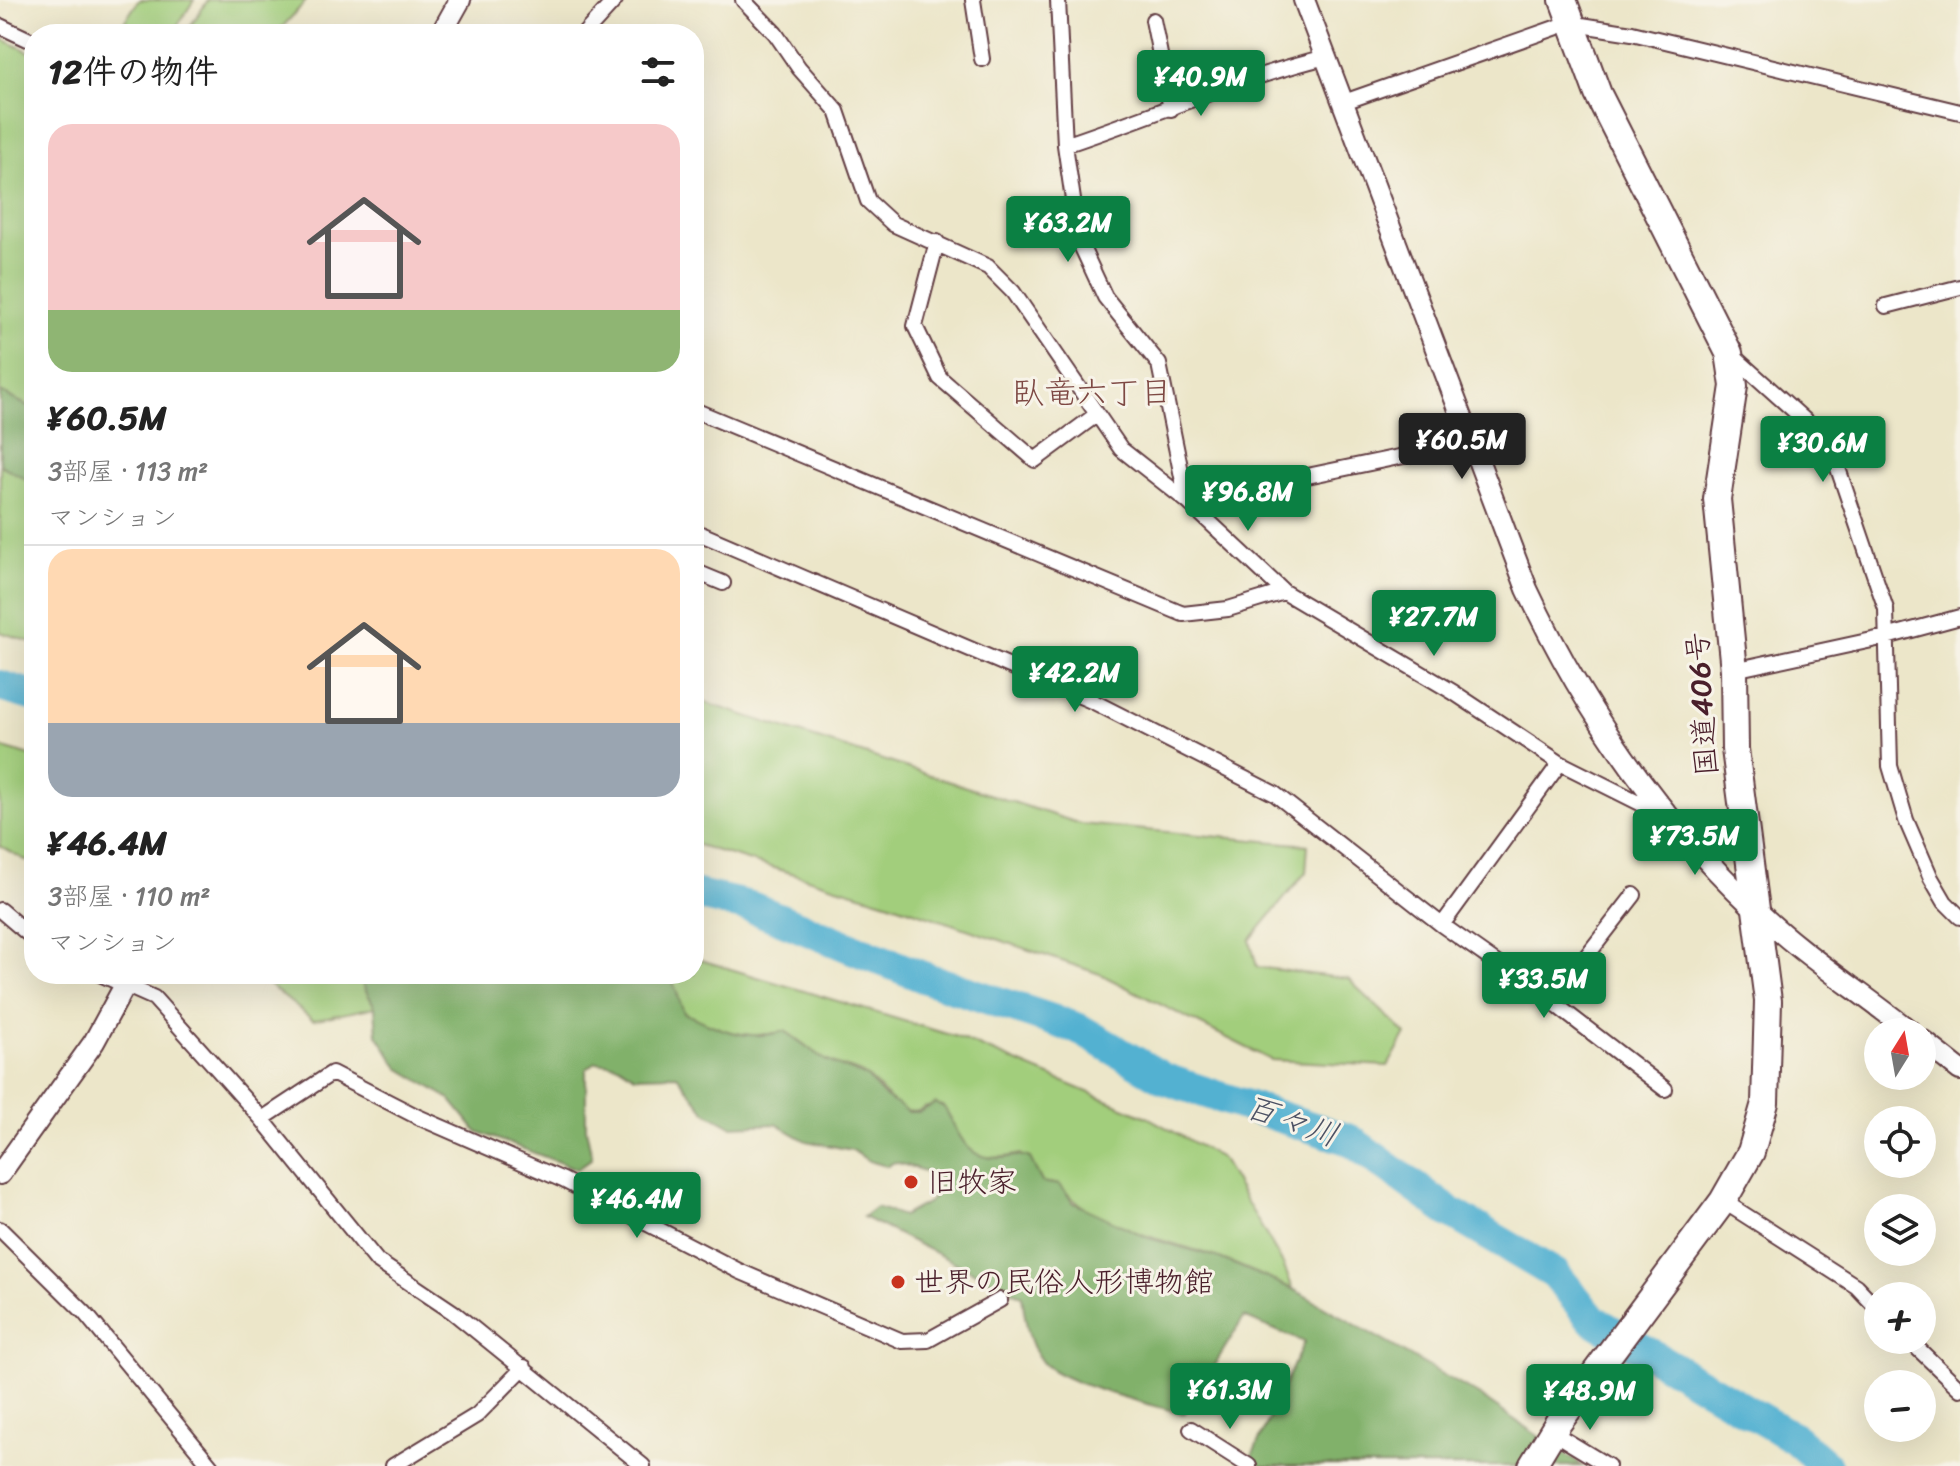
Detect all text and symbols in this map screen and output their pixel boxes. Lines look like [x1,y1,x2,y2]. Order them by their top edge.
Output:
text: 12件の物件 [48,42,218,102]
icon: filters [636,50,680,94]
pin: ¥40.9M [1136,50,1266,118]
text: ¥40.9M [1155,53,1247,99]
icon: home [292,176,436,320]
pin: ¥63.2M [1003,196,1133,264]
text: ¥63.2M [1024,199,1112,245]
district label: 臥竜六丁目 [1012,364,1172,421]
text: ¥60.5M [48,388,166,448]
pin: ¥60.5M [1397,413,1527,481]
text: ¥60.5M [1417,416,1507,462]
pin: ¥30.6M [1758,416,1888,484]
text: ¥30.6M [1779,419,1867,465]
text: 3部屋 · 113 m² [48,448,208,494]
pin: ¥96.8M [1183,465,1313,533]
text: ¥96.8M [1203,468,1293,514]
text: マンション [48,494,177,540]
pin: ¥27.7M [1369,590,1499,658]
text: ¥27.7M [1390,593,1478,639]
icon: home [292,601,436,745]
street label: 国道406号 [1670,630,1734,778]
pin: ¥42.2M [1010,646,1140,714]
text: ¥42.2M [1030,649,1120,695]
pin: ¥73.5M [1630,809,1760,877]
text: ¥73.5M [1651,812,1739,858]
text: ¥46.4M [48,813,167,873]
text: 3部屋 · 110 m² [48,873,210,919]
text: マンション [48,919,177,965]
pin: ¥33.5M [1479,952,1609,1020]
text: ¥33.5M [1500,955,1588,1001]
north arrow [1864,1018,1936,1090]
map controls [1864,1018,1936,1442]
water label: 百々川 [1237,1078,1347,1164]
button: locate [1864,1106,1936,1178]
place label: 旧牧家 [927,1155,1017,1209]
pin: ¥46.4M [572,1172,702,1240]
marker: 旧牧家 [902,1173,920,1191]
text: ¥46.4M [592,1175,682,1221]
button: layers [1864,1194,1936,1266]
place label: 世界の民俗人形博物館 [914,1255,1214,1309]
marker: 世界の民俗人形博物館 [889,1273,907,1291]
button: + [1864,1282,1936,1354]
pin: ¥61.3M [1165,1363,1295,1431]
pin: ¥48.9M [1525,1364,1655,1432]
text: ¥61.3M [1188,1366,1272,1412]
text: ¥48.9M [1544,1367,1636,1413]
button: − [1864,1370,1936,1442]

